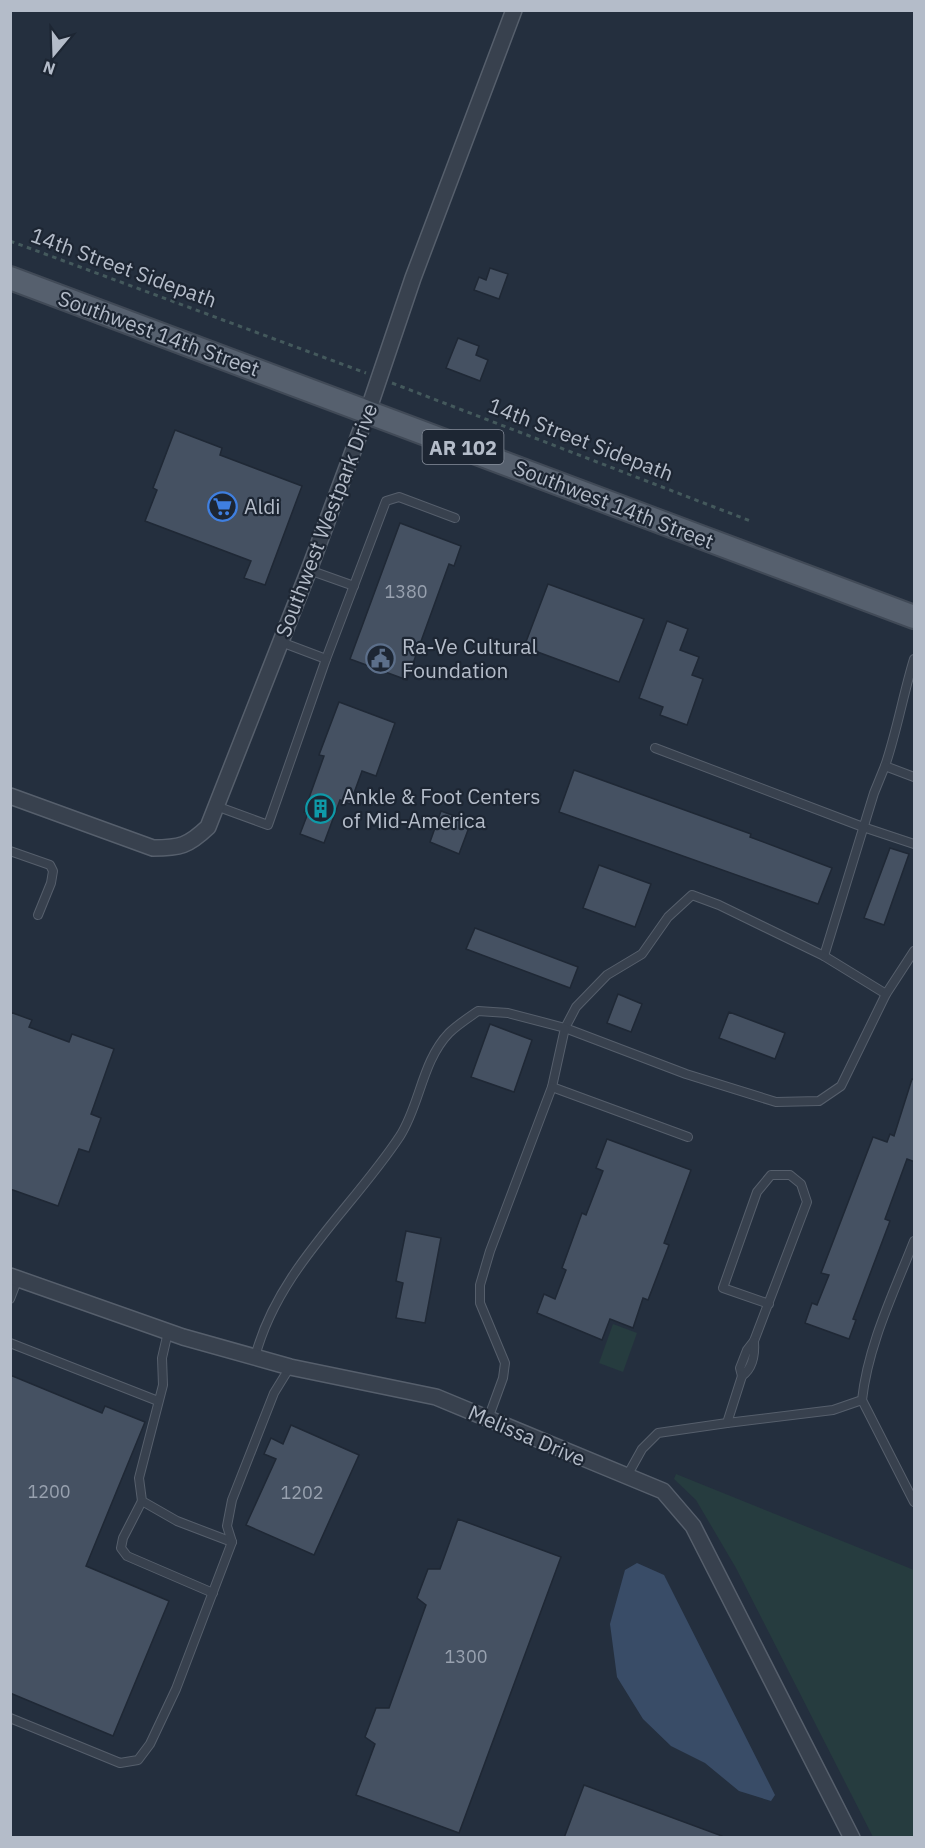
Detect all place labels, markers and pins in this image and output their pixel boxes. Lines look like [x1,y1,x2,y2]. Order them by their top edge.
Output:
supermarket icon: Aldi [207,490,239,522]
place label: Aldi [244,492,281,520]
place label: Ra-Ve Cultural Foundation [402,632,538,684]
public building icon: Ra-Ve Cultural Foundation [365,642,397,674]
place label: Ankle & Foot Centers of Mid-America [342,782,541,834]
building icon: Ankle & Foot Centers of Mid-America [305,792,337,824]

